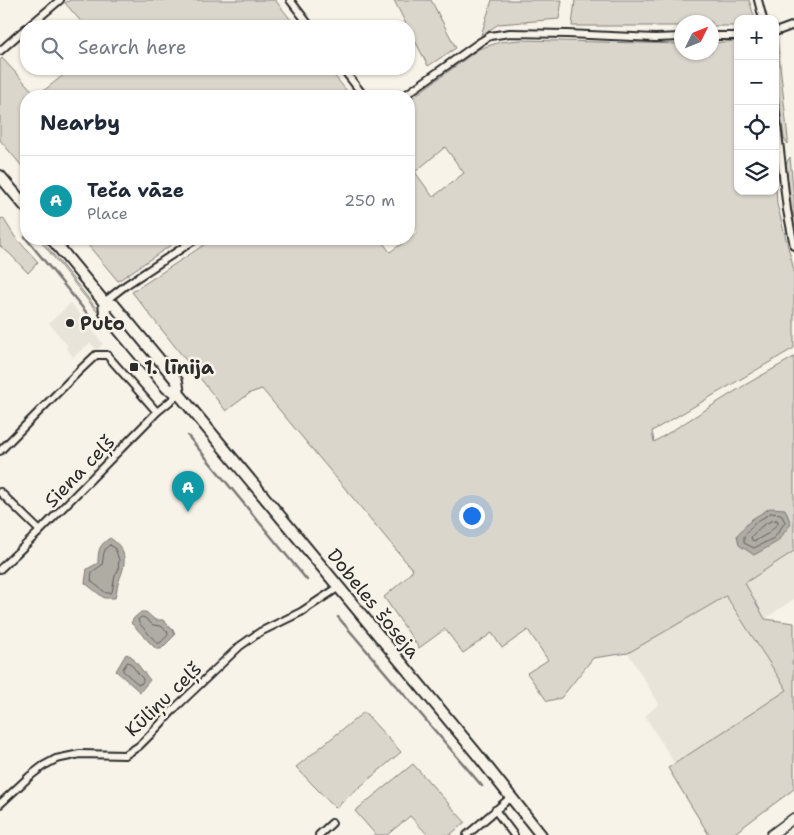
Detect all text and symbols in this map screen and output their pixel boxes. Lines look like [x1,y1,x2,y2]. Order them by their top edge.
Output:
north arrow [674,15,719,60]
map controls [734,15,779,195]
button: + [734,15,779,60]
search box [20,20,415,75]
icon: search [38,34,66,62]
text: Search here [78,35,187,60]
button: − [734,60,779,105]
button: locate [734,105,779,150]
text: Nearby [40,109,120,137]
button: layers [734,150,779,195]
text: Teča vāze [87,178,184,203]
text: A [50,190,62,211]
text: 250 m [344,190,395,211]
text: Place [87,203,128,224]
place label: Puto [80,311,125,336]
marker: Puto [64,317,76,329]
place label: 1. līnija [144,355,214,380]
marker: 1. līnija [128,361,140,373]
street label: Siena ceļš [39,430,121,514]
pin: A [172,471,204,512]
your location [459,503,485,529]
street label: Dobeles šoseja [322,543,426,663]
street label: Kūliņu ceļš [120,657,208,743]

